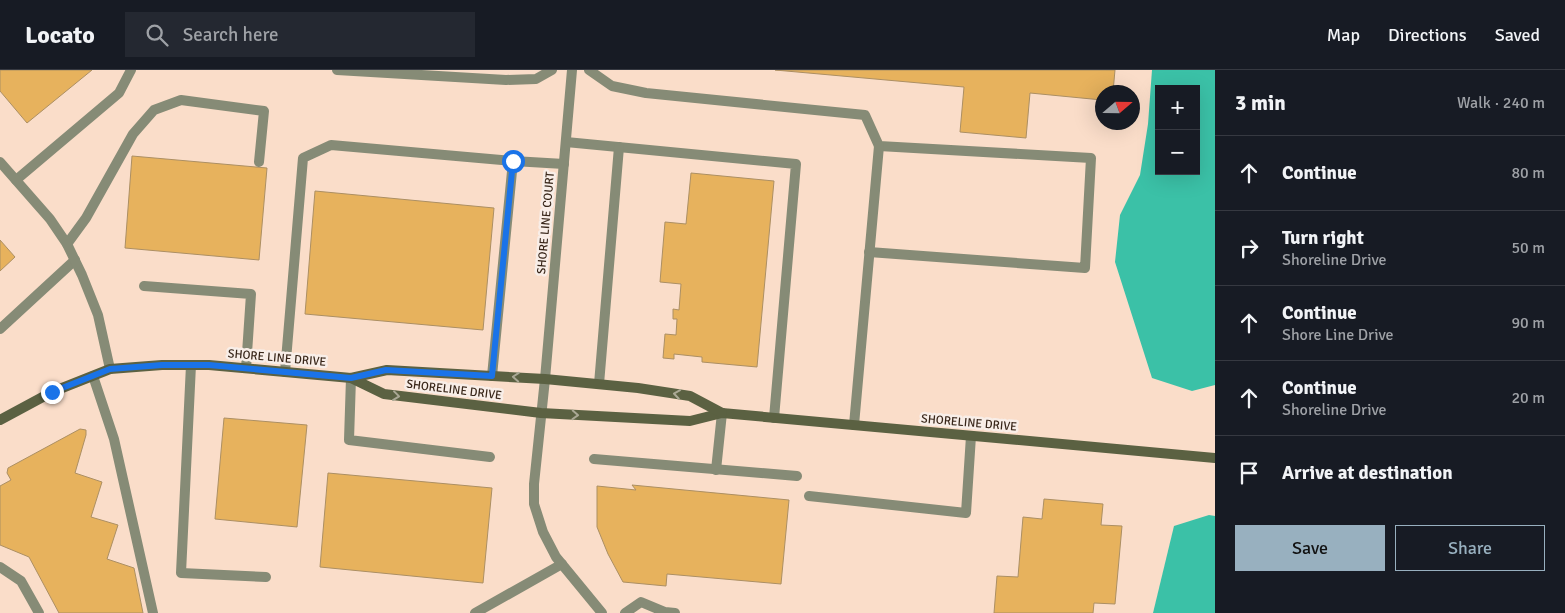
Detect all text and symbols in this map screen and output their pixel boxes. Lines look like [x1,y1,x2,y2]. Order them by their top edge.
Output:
search box [125,12,475,57]
text: Locato [25,20,95,50]
icon: search [143,21,171,49]
text: Search here [183,23,279,47]
text: Map [1327,24,1360,46]
text: Directions [1388,24,1467,46]
text: Saved [1495,24,1540,46]
north arrow [1095,85,1140,130]
map controls [1155,85,1200,175]
button: + [1155,85,1200,130]
text: 3 min [1235,90,1286,116]
text: Walk · 240 m [1457,93,1545,113]
button: − [1155,130,1200,175]
route start [502,150,525,173]
icon: ahead [1235,159,1263,187]
text: Continue [1282,161,1357,185]
text: 80 m [1511,163,1545,183]
street label: SHORE LINE COURT [534,171,558,275]
text: Turn right [1282,226,1364,250]
icon: right [1235,234,1263,262]
text: 50 m [1511,238,1545,258]
text: Shoreline Drive [1282,250,1387,270]
text: Continue [1282,301,1357,325]
icon: ahead [1235,309,1263,337]
text: 90 m [1511,313,1545,333]
text: Shore Line Drive [1282,325,1393,345]
street label: SHORE LINE DRIVE [227,346,327,370]
one-way arrow [511,372,519,383]
text: Continue [1282,376,1357,400]
street label: SHORELINE DRIVE [405,377,503,403]
route end [41,381,64,404]
icon: ahead [1235,384,1263,412]
text: 20 m [1511,388,1545,408]
one-way arrow [392,390,400,401]
one-way arrow [673,390,681,400]
text: Shoreline Drive [1282,400,1387,420]
one-way arrow [571,409,579,420]
street label: SHORELINE DRIVE [920,411,1018,435]
icon: arrive [1235,459,1263,487]
text: Arrive at destination [1282,461,1453,485]
button: Save [1235,525,1385,571]
button: Share [1395,525,1545,571]

